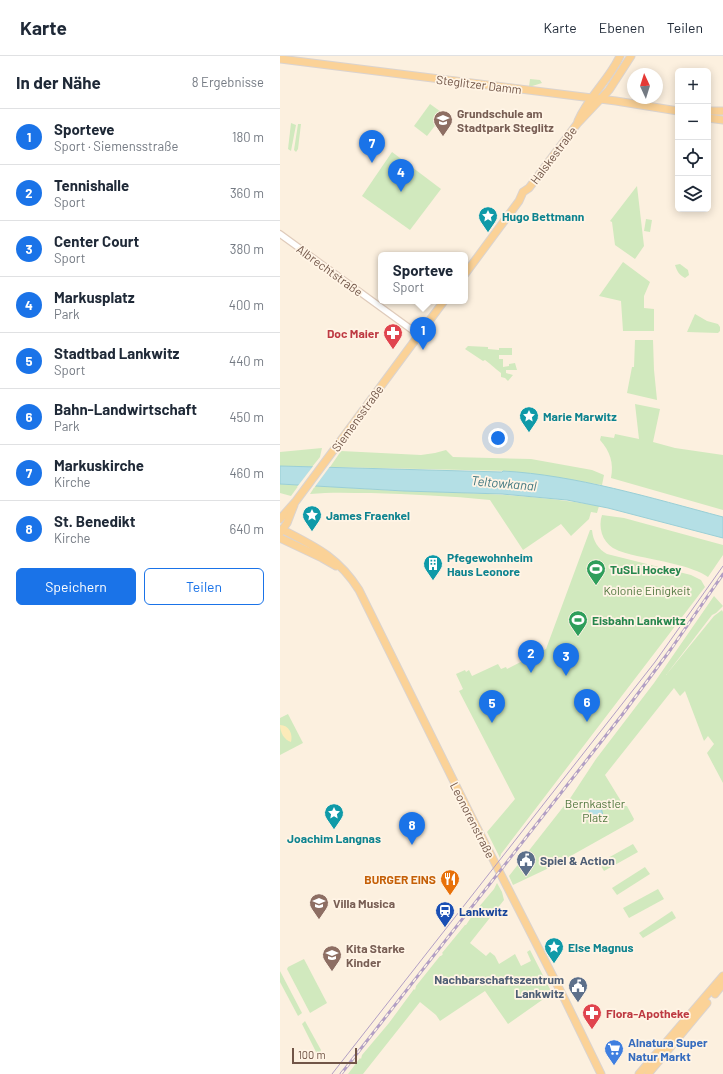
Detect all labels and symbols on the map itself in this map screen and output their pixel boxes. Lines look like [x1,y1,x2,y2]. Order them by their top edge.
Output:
north arrow [627,68,663,104]
street label: Steglitzer Damm [435,72,523,96]
place label: Grundschule am Stadtpark Steglitz [457,106,554,134]
school or university icon: Grundschule am Stadtpark Steglitz [432,109,454,137]
street label: Halskestraße [527,124,579,186]
pin: 7 [359,130,385,163]
pin: 4 [388,159,414,192]
place icon: Hugo Bettmann [477,205,499,233]
place label: Hugo Bettmann [502,209,584,223]
street label: Albrechtstraße [294,241,366,299]
pin: 1 [410,317,436,350]
pharmacy icon: Doc Maier [382,322,404,350]
place label: Doc Maier [327,326,379,340]
street label: Siemensstraße [328,382,386,454]
place icon: Marie Marwitz [518,405,540,433]
place label: Marie Marwitz [543,409,617,423]
your location [488,428,508,448]
water label: Teltowkanal [471,472,537,494]
place icon: James Fraenkel [301,504,323,532]
place label: James Fraenkel [326,508,410,522]
place label: Pfegewohnheim Haus Leonore [447,550,533,578]
building icon: Pfegewohnheim Haus Leonore [422,553,444,581]
sports icon: TuSLi Hockey [585,558,607,586]
place label: TuSLi Hockey [610,562,681,576]
park label: Kolonie Einigkeit [603,583,691,597]
sports icon: Eisbahn Lankwitz [567,609,589,637]
place label: Eisbahn Lankwitz [592,613,686,627]
pin: 2 [518,640,544,673]
pin: 3 [553,643,579,676]
pin: 6 [574,689,600,722]
pin: 5 [479,690,505,723]
street label: Leonorenstraße [448,780,498,860]
park label: Bernkastler Platz [565,796,626,824]
place icon: Joachim Langnas [323,802,345,830]
pin: 8 [399,812,425,845]
place label: Joachim Langnas [287,831,381,845]
public building icon: Spiel & Action [515,849,537,877]
place label: Spiel & Action [540,853,615,867]
restaurant icon: BURGER EINS [439,868,461,896]
place label: BURGER EINS [364,872,436,886]
school or university icon: Villa Musica [308,892,330,920]
place label: Villa Musica [333,896,395,910]
station icon: Lankwitz [434,900,456,928]
place label: Lankwitz [459,904,508,918]
place icon: Else Magnus [543,936,565,964]
place label: Else Magnus [568,940,634,954]
place label: Kita Starke Kinder [346,941,405,969]
school or university icon: Kita Starke Kinder [321,944,343,972]
place label: Nachbarschaftszentrum Lankwitz [434,972,564,1000]
public building icon: Nachbarschaftszentrum Lankwitz [567,975,589,1003]
pharmacy icon: Flora-Apotheke [581,1002,603,1030]
place label: Flora-Apotheke [606,1006,690,1020]
place label: Alnatura Super Natur Markt [628,1035,708,1063]
supermarket icon: Alnatura Super Natur Markt [603,1038,625,1066]
scale bar [292,1046,357,1065]

